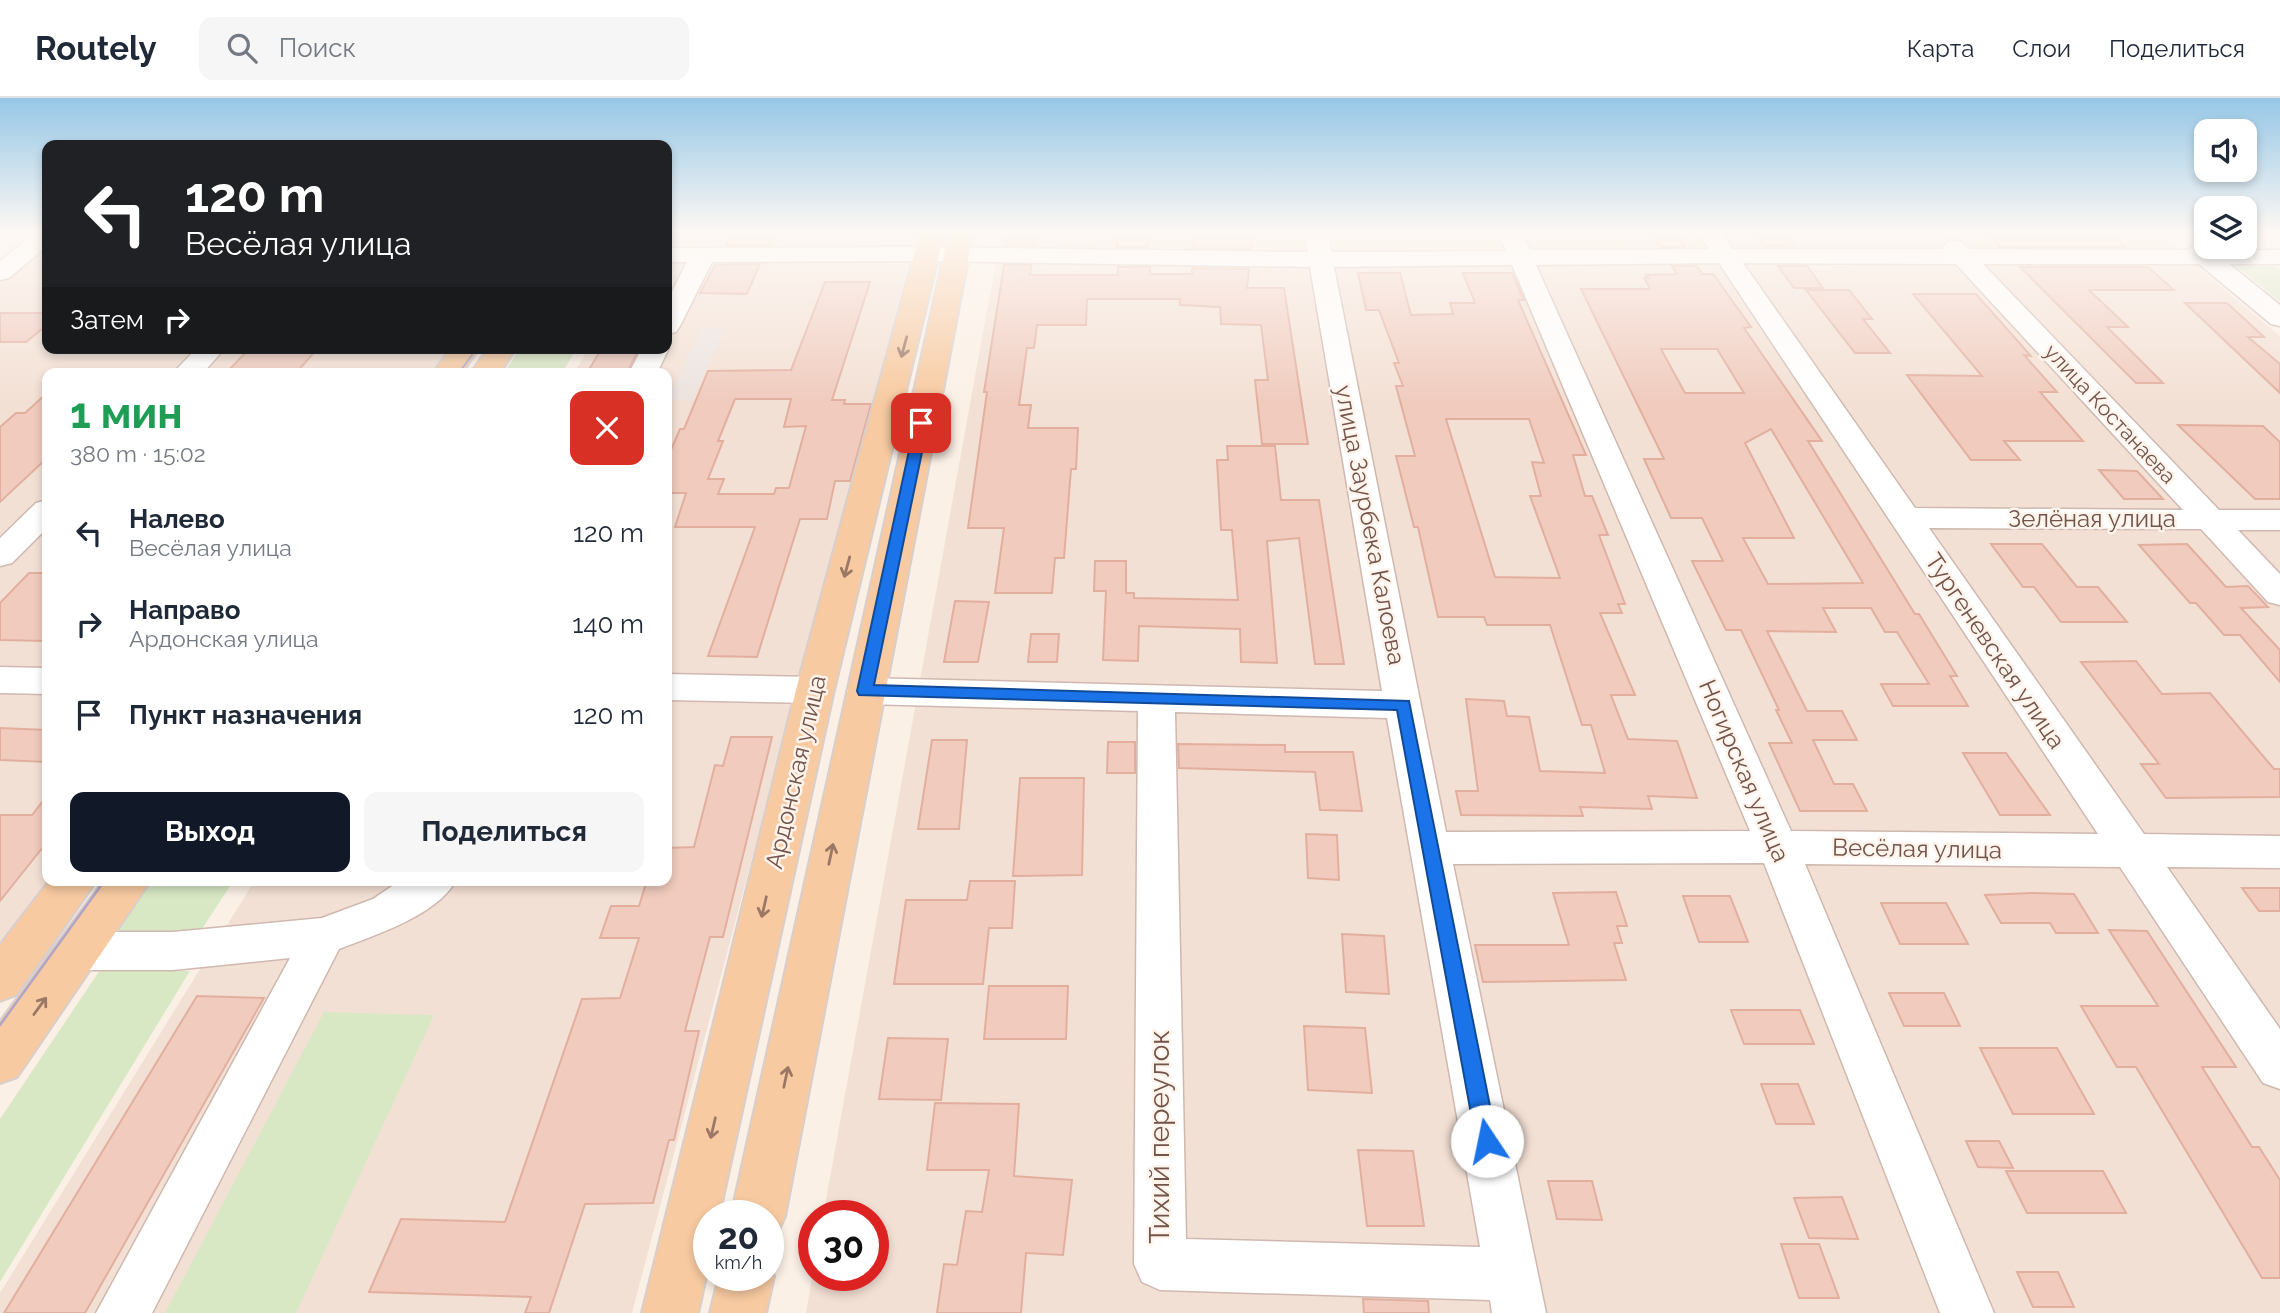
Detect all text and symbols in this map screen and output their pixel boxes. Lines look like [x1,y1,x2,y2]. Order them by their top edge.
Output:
search box [199,17,689,80]
text: Routely [35,29,157,68]
icon: search [223,29,261,67]
text: Поиск [279,33,356,63]
text: Карта [1907,34,1974,63]
text: Слои [2012,34,2071,63]
text: Поделиться [2109,34,2245,63]
map controls [2194,119,2257,259]
button: sound [2194,119,2257,182]
text: 120 m [185,166,324,223]
icon: left [70,168,161,259]
button: layers [2194,196,2257,259]
text: Весёлая улица [185,225,411,262]
icon: right [158,301,196,339]
text: Затем [70,305,144,335]
one-way arrow [897,335,910,358]
street label: улица Костанаева [2039,339,2181,489]
street label: улица Заурбека Калоева [1329,383,1412,667]
text: 1 мин [70,389,183,438]
button: close [570,391,644,465]
pin [891,393,951,453]
icon: arrive [902,404,940,442]
text: 380 m · 15:02 [70,440,206,467]
text: Налево [129,504,225,534]
street label: Зелёная улица [2008,504,2176,533]
icon: left [70,514,108,552]
text: 120 m [573,518,644,548]
text: Весёлая улица [129,534,292,561]
street label: Тургеневская улица [1919,547,2072,754]
one-way arrow [840,555,853,578]
text: Направо [129,595,240,625]
icon: right [70,605,108,643]
text: 140 m [572,609,644,639]
text: Ардонская улица [129,625,318,652]
street label: Ардонская улица [759,672,832,871]
street label: Ногирская улица [1693,675,1796,866]
icon: arrive [70,696,108,734]
text: Пункт назначения [129,700,362,730]
text: 120 m [573,700,644,730]
button: Выход [70,792,350,872]
button: Поделиться [364,792,644,872]
street label: Весёлая улица [1832,833,2002,864]
one-way arrow [825,843,839,866]
one-way arrow [757,895,771,918]
one-way arrow [33,997,47,1016]
street label: Тихий переулок [1143,1030,1176,1244]
one-way arrow [780,1066,793,1089]
position arrow [1450,1104,1524,1178]
one-way arrow [705,1117,718,1139]
speed limit sign: 30 [798,1200,889,1291]
text: 20 [718,1216,759,1257]
text: km/h [715,1252,762,1273]

